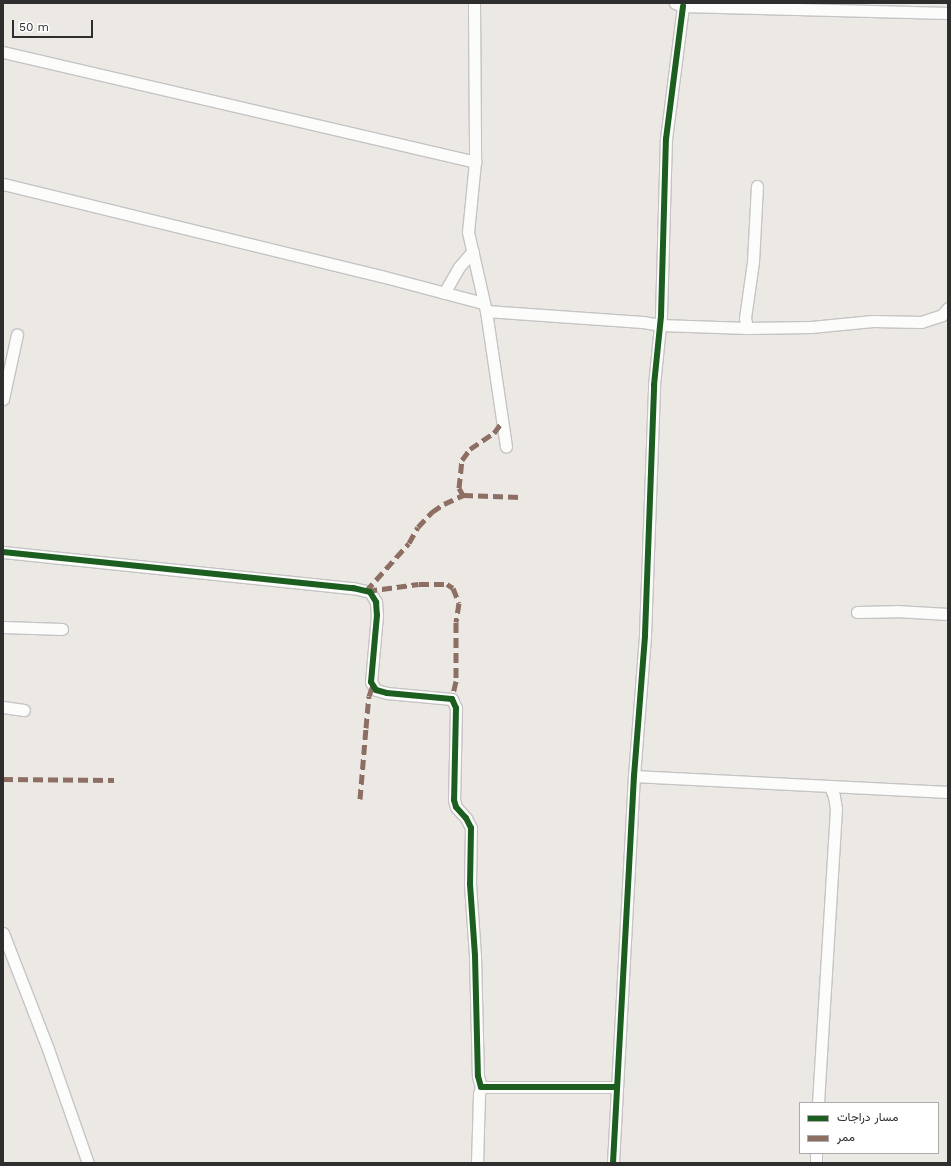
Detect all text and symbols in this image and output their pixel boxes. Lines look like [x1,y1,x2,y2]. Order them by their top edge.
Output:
scale bar [14,12,95,38]
text: 50 m [19,20,49,34]
legend [799,1102,939,1154]
text: مسار دراجات [837,1110,898,1124]
text: ممر [837,1130,855,1144]

